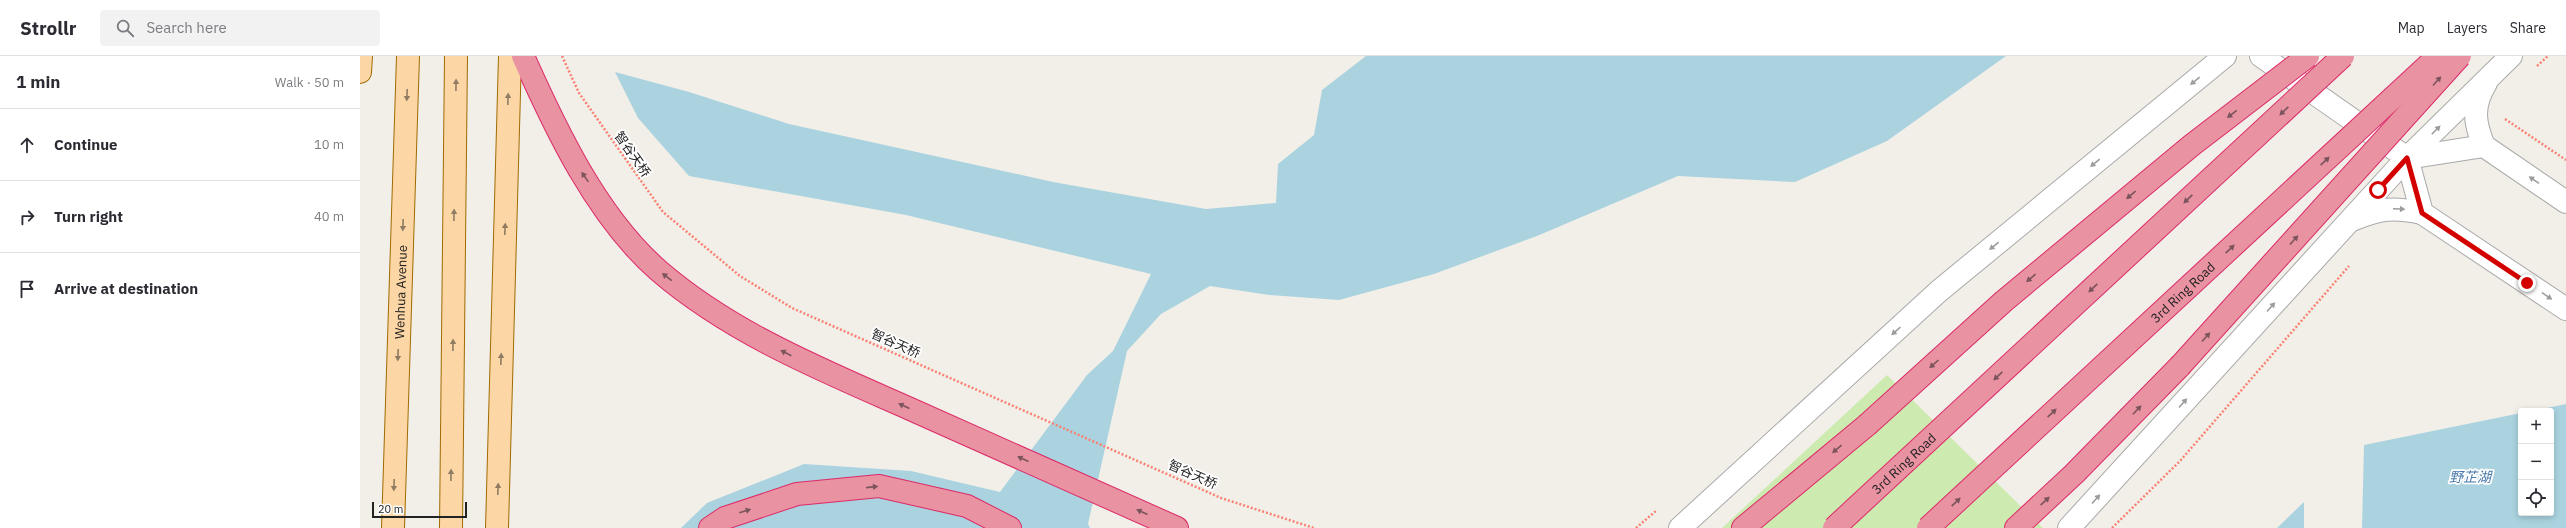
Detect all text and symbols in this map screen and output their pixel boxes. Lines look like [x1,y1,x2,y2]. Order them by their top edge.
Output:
search box [100,10,380,46]
text: Strollr [20,16,76,40]
icon: search [114,17,136,39]
text: Search here [146,18,227,37]
text: Map [2398,19,2425,37]
text: Layers [2447,19,2488,37]
text: Share [2510,19,2546,37]
text: 1 min [16,71,60,93]
text: Walk · 50 m [275,74,344,91]
one-way arrow [2190,76,2200,85]
one-way arrow [2432,77,2441,86]
one-way arrow [452,79,459,91]
one-way arrow [404,89,410,102]
one-way arrow [505,93,512,105]
one-way arrow [2279,106,2289,116]
one-way arrow [2227,110,2238,118]
one-way arrow [2431,125,2441,135]
street label: 智谷天桥 [611,128,654,180]
icon: ahead [16,134,38,156]
text: Continue [54,135,118,154]
text: 10 m [314,136,344,153]
one-way arrow [2320,156,2330,166]
one-way arrow [2089,159,2100,168]
one-way arrow [581,172,589,183]
one-way arrow [2529,176,2539,184]
route start [2369,181,2387,199]
one-way arrow [2126,191,2137,200]
one-way arrow [2183,195,2194,204]
icon: right [16,206,38,228]
one-way arrow [2393,206,2406,212]
text: Turn right [54,207,123,226]
text: 40 m [314,208,344,225]
one-way arrow [451,208,457,221]
one-way arrow [399,219,406,231]
one-way arrow [502,222,508,235]
one-way arrow [2289,235,2298,246]
one-way arrow [1989,241,2000,250]
street label: Wenhua Avenue [391,245,411,339]
one-way arrow [2225,245,2235,254]
street label: 3rd Ring Road [2147,259,2219,327]
one-way arrow [662,273,673,281]
one-way arrow [2026,274,2037,283]
route end [2518,274,2536,292]
icon: arrive [16,278,38,300]
text: Arrive at destination [54,279,198,298]
one-way arrow [2088,283,2098,292]
one-way arrow [2541,293,2553,300]
one-way arrow [2266,302,2276,312]
street label: 智谷天桥 [869,325,923,362]
one-way arrow [1891,326,1901,335]
one-way arrow [2202,332,2211,342]
one-way arrow [450,338,456,351]
one-way arrow [395,349,402,361]
one-way arrow [780,350,791,356]
one-way arrow [498,352,504,365]
one-way arrow [1929,360,1939,369]
one-way arrow [1993,371,2003,381]
one-way arrow [2178,398,2188,408]
one-way arrow [898,403,910,409]
one-way arrow [2132,405,2142,415]
map controls [2518,408,2554,516]
button: + [2518,408,2554,444]
one-way arrow [2047,409,2057,418]
street label: 3rd Ring Road [1868,430,1940,498]
button: − [2518,444,2554,480]
one-way arrow [1832,445,1843,454]
one-way arrow [1017,456,1028,462]
street label: 智谷天桥 [1166,456,1220,493]
one-way arrow [448,468,454,481]
water label: 野芷湖 [2449,468,2493,486]
one-way arrow [391,479,397,492]
button: locate [2518,480,2554,516]
one-way arrow [494,483,501,495]
one-way arrow [866,484,878,490]
one-way arrow [2091,494,2100,504]
one-way arrow [1951,497,1961,506]
one-way arrow [2040,497,2050,506]
scale bar [372,500,467,519]
text: 20 m [378,502,403,516]
one-way arrow [739,508,751,514]
one-way arrow [1136,509,1147,515]

